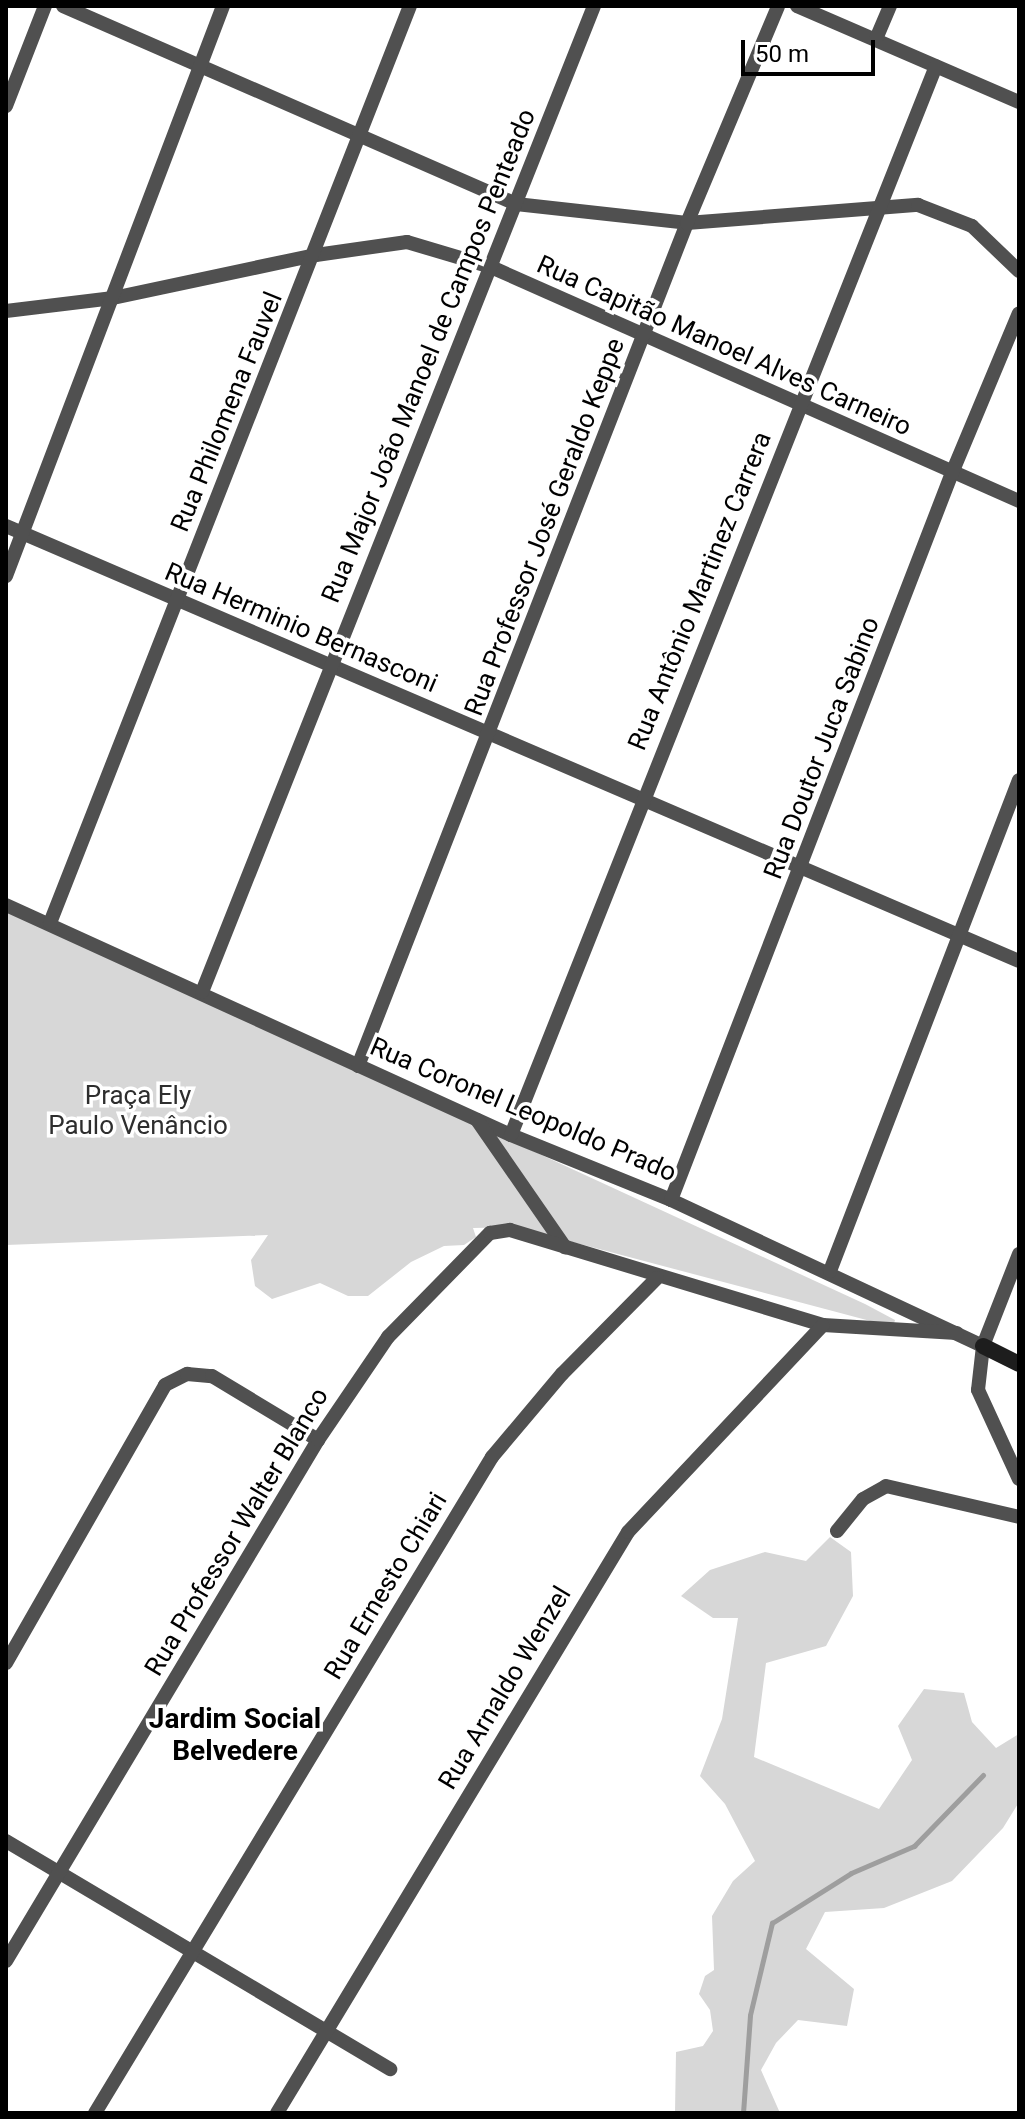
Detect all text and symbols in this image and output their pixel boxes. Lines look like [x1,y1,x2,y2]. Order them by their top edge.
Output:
scale bar [745,24,879,74]
text: 50 m [755,40,809,68]
street label: Rua Major João Manoel de Campos Penteado [315,105,543,607]
street label: Rua Capitão Manoel Alves Carneiro [532,249,916,443]
street label: Rua Philomena Fauvel [165,288,289,536]
street label: Rua Professor José Geraldo Keppe [458,334,632,720]
street label: Rua Antônio Martinez Carrera [622,427,778,755]
street label: Rua Herminio Bernasconi [160,556,442,700]
street label: Rua Doutor Juca Sabino [758,613,886,883]
street label: Rua Coronel Leopoldo Prado [365,1031,681,1189]
park label: Praça Ely Paulo Venâncio [48,1080,228,1142]
street label: Rua Professor Walter Blanco [139,1382,335,1682]
street label: Rua Ernesto Chiari [318,1487,454,1685]
street label: Rua Arnaldo Wenzel [432,1581,578,1795]
district label: Jardim Social Belvedere [149,1702,321,1768]

